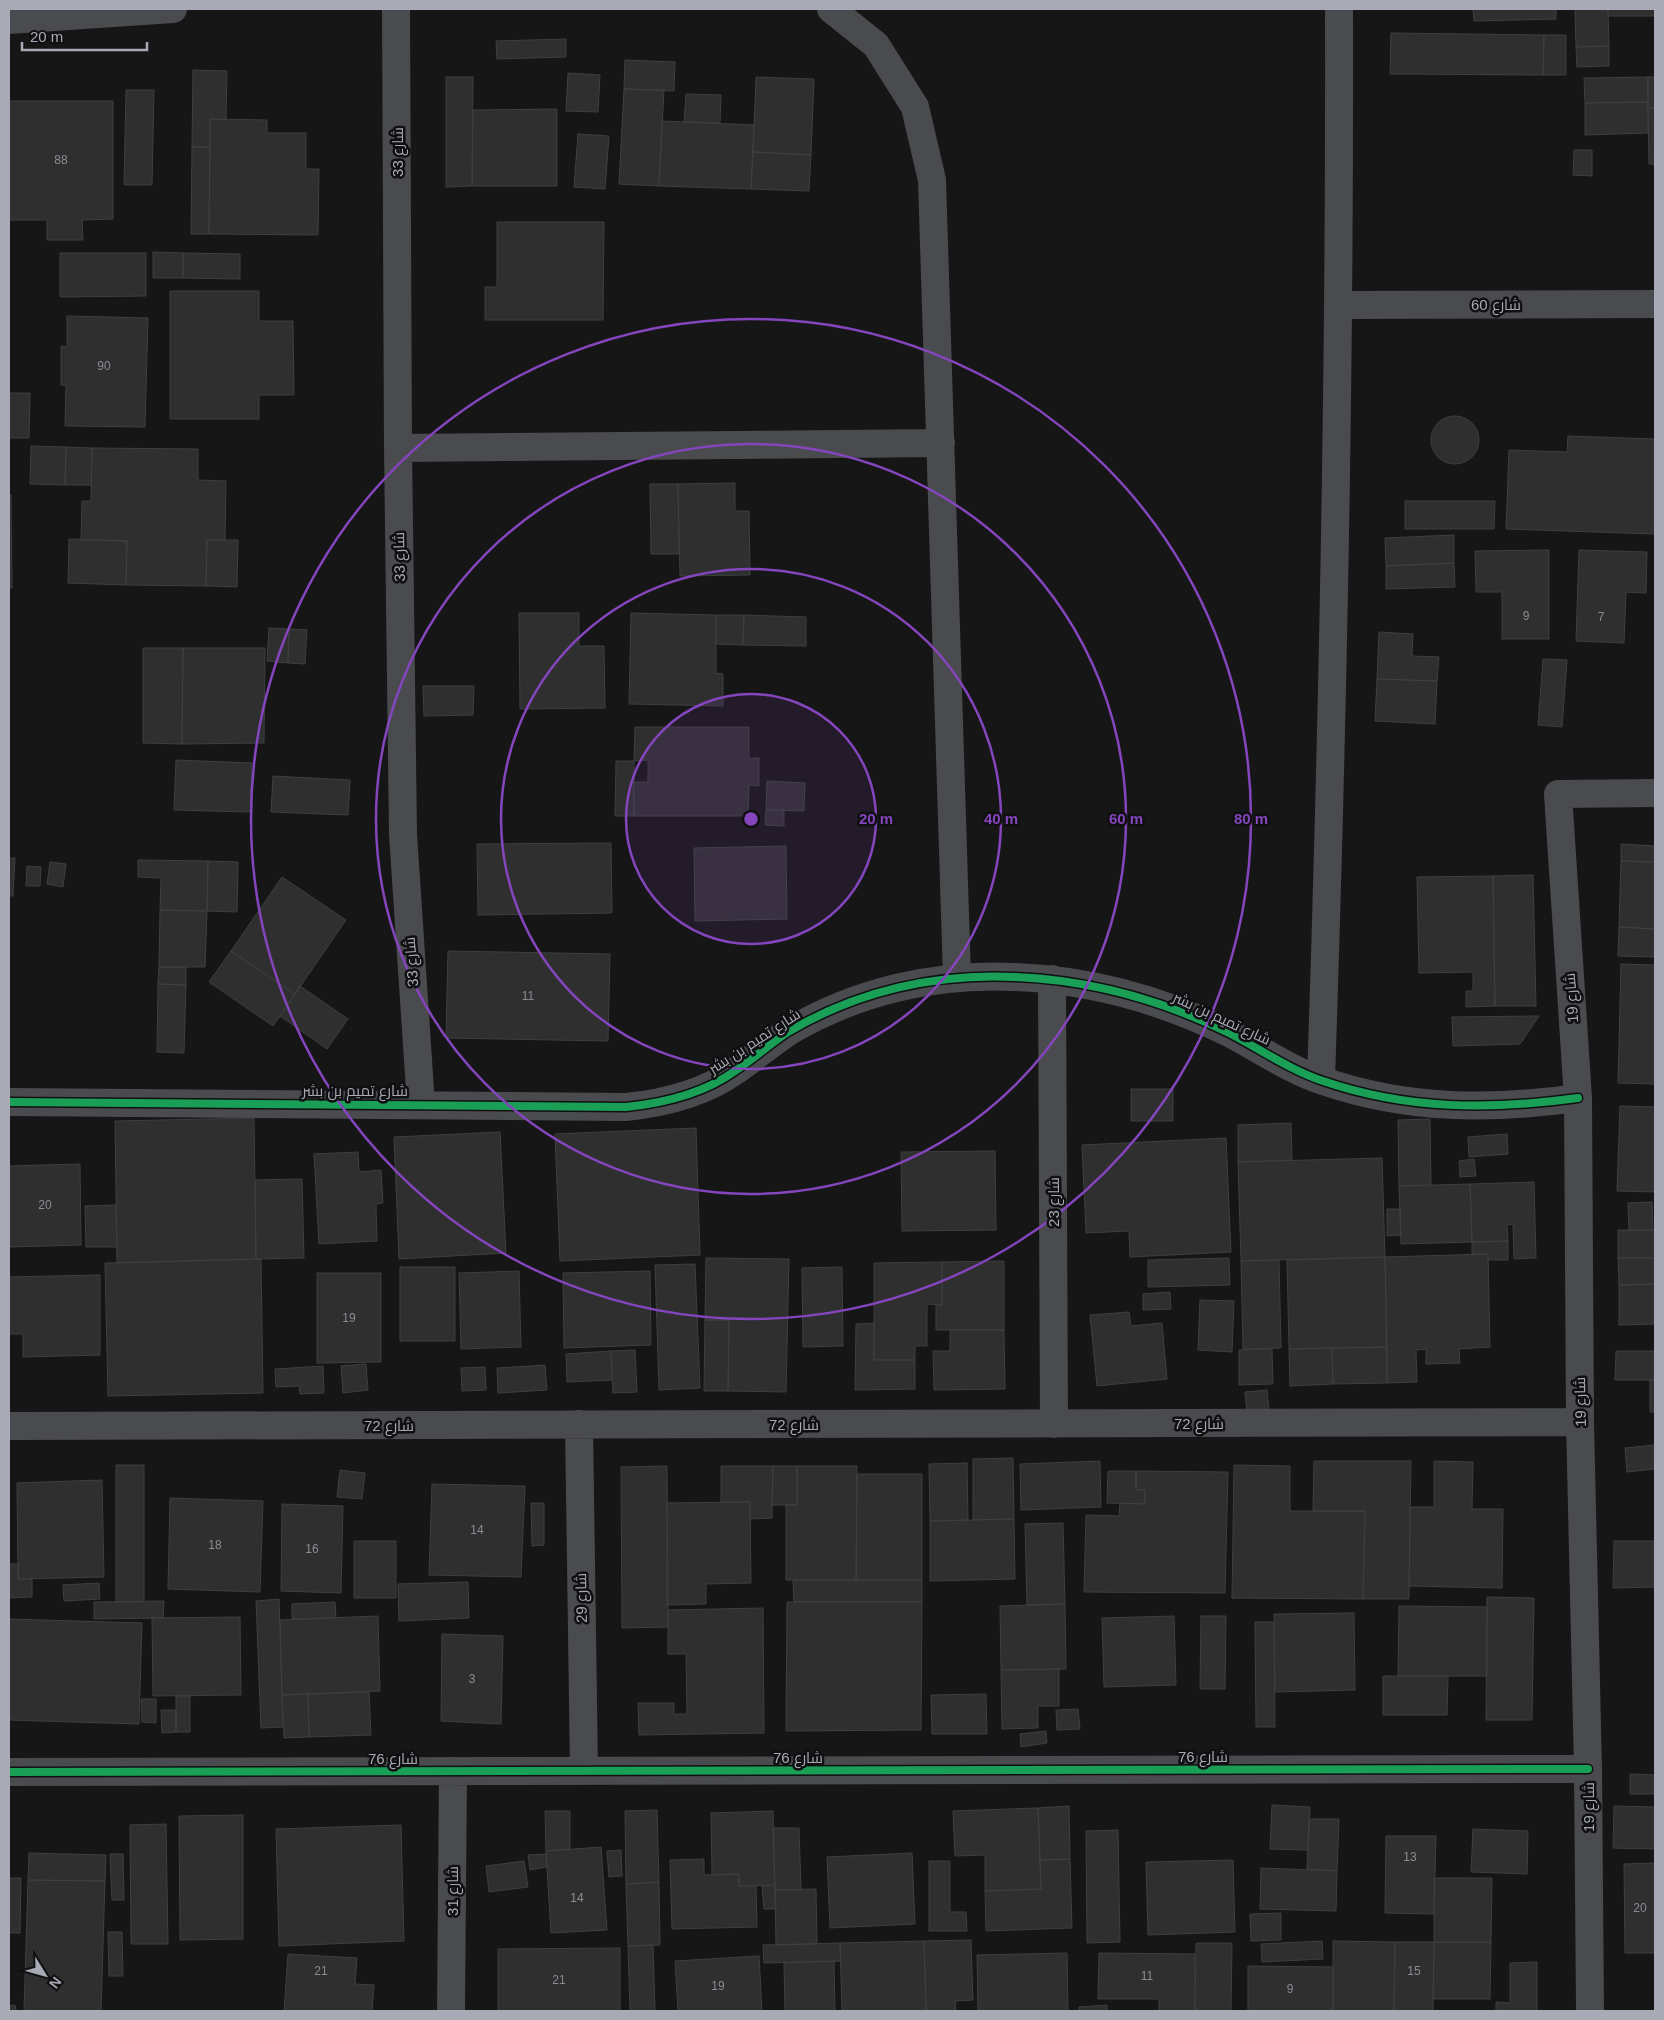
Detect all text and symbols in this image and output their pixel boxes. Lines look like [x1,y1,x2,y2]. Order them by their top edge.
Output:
scale bar [22,20,148,52]
text: 20 m [30,28,63,45]
street label: شارع 33 [389,127,409,177]
house number: 88 [54,153,68,167]
street label: شارع 60 [1471,296,1521,316]
house number: 90 [97,359,111,373]
street label: شارع 33 [390,532,411,582]
house number: 9 [1523,609,1530,623]
house number: 7 [1598,610,1605,624]
centre of rings [742,810,760,828]
text: 20 m [859,810,893,827]
text: 40 m [984,810,1018,827]
text: 60 m [1109,810,1143,827]
text: 80 m [1234,810,1268,827]
street label: شارع 33 [401,936,424,987]
street label: شارع 19 [1561,972,1584,1023]
street label: شارع تميم بن بشر [1168,988,1273,1051]
house number: 11 [522,989,535,1003]
street label: شارع تميم بن بشر [704,1005,805,1080]
street label: شارع تميم بن بشر [301,1082,408,1102]
street label: شارع 23 [1045,1177,1065,1227]
house number: 20 [38,1198,52,1212]
house number: 19 [342,1311,356,1325]
street label: شارع 19 [1571,1377,1592,1427]
street label: شارع 72 [1174,1415,1224,1435]
street label: شارع 72 [769,1416,819,1436]
street label: شارع 72 [364,1417,414,1437]
house number: 14 [470,1523,484,1537]
house number: 18 [208,1538,222,1552]
house number: 16 [305,1542,319,1556]
street label: شارع 29 [572,1573,593,1623]
house number: 3 [469,1672,476,1686]
street label: شارع 76 [1178,1748,1228,1768]
street label: شارع 76 [773,1749,823,1769]
street label: شارع 76 [368,1750,418,1770]
street label: شارع 19 [1580,1782,1600,1832]
house number: 13 [1403,1850,1417,1864]
street label: شارع 31 [444,1866,464,1916]
house number: 14 [570,1891,584,1905]
house number: 20 [1633,1901,1647,1915]
north arrow [20,1950,70,2000]
house number: 21 [314,1964,328,1978]
house number: 15 [1407,1964,1421,1978]
house number: 11 [1141,1969,1154,1983]
house number: 21 [552,1973,566,1987]
text: N [46,1974,65,1992]
house number: 19 [711,1979,725,1993]
house number: 9 [1287,1982,1294,1996]

